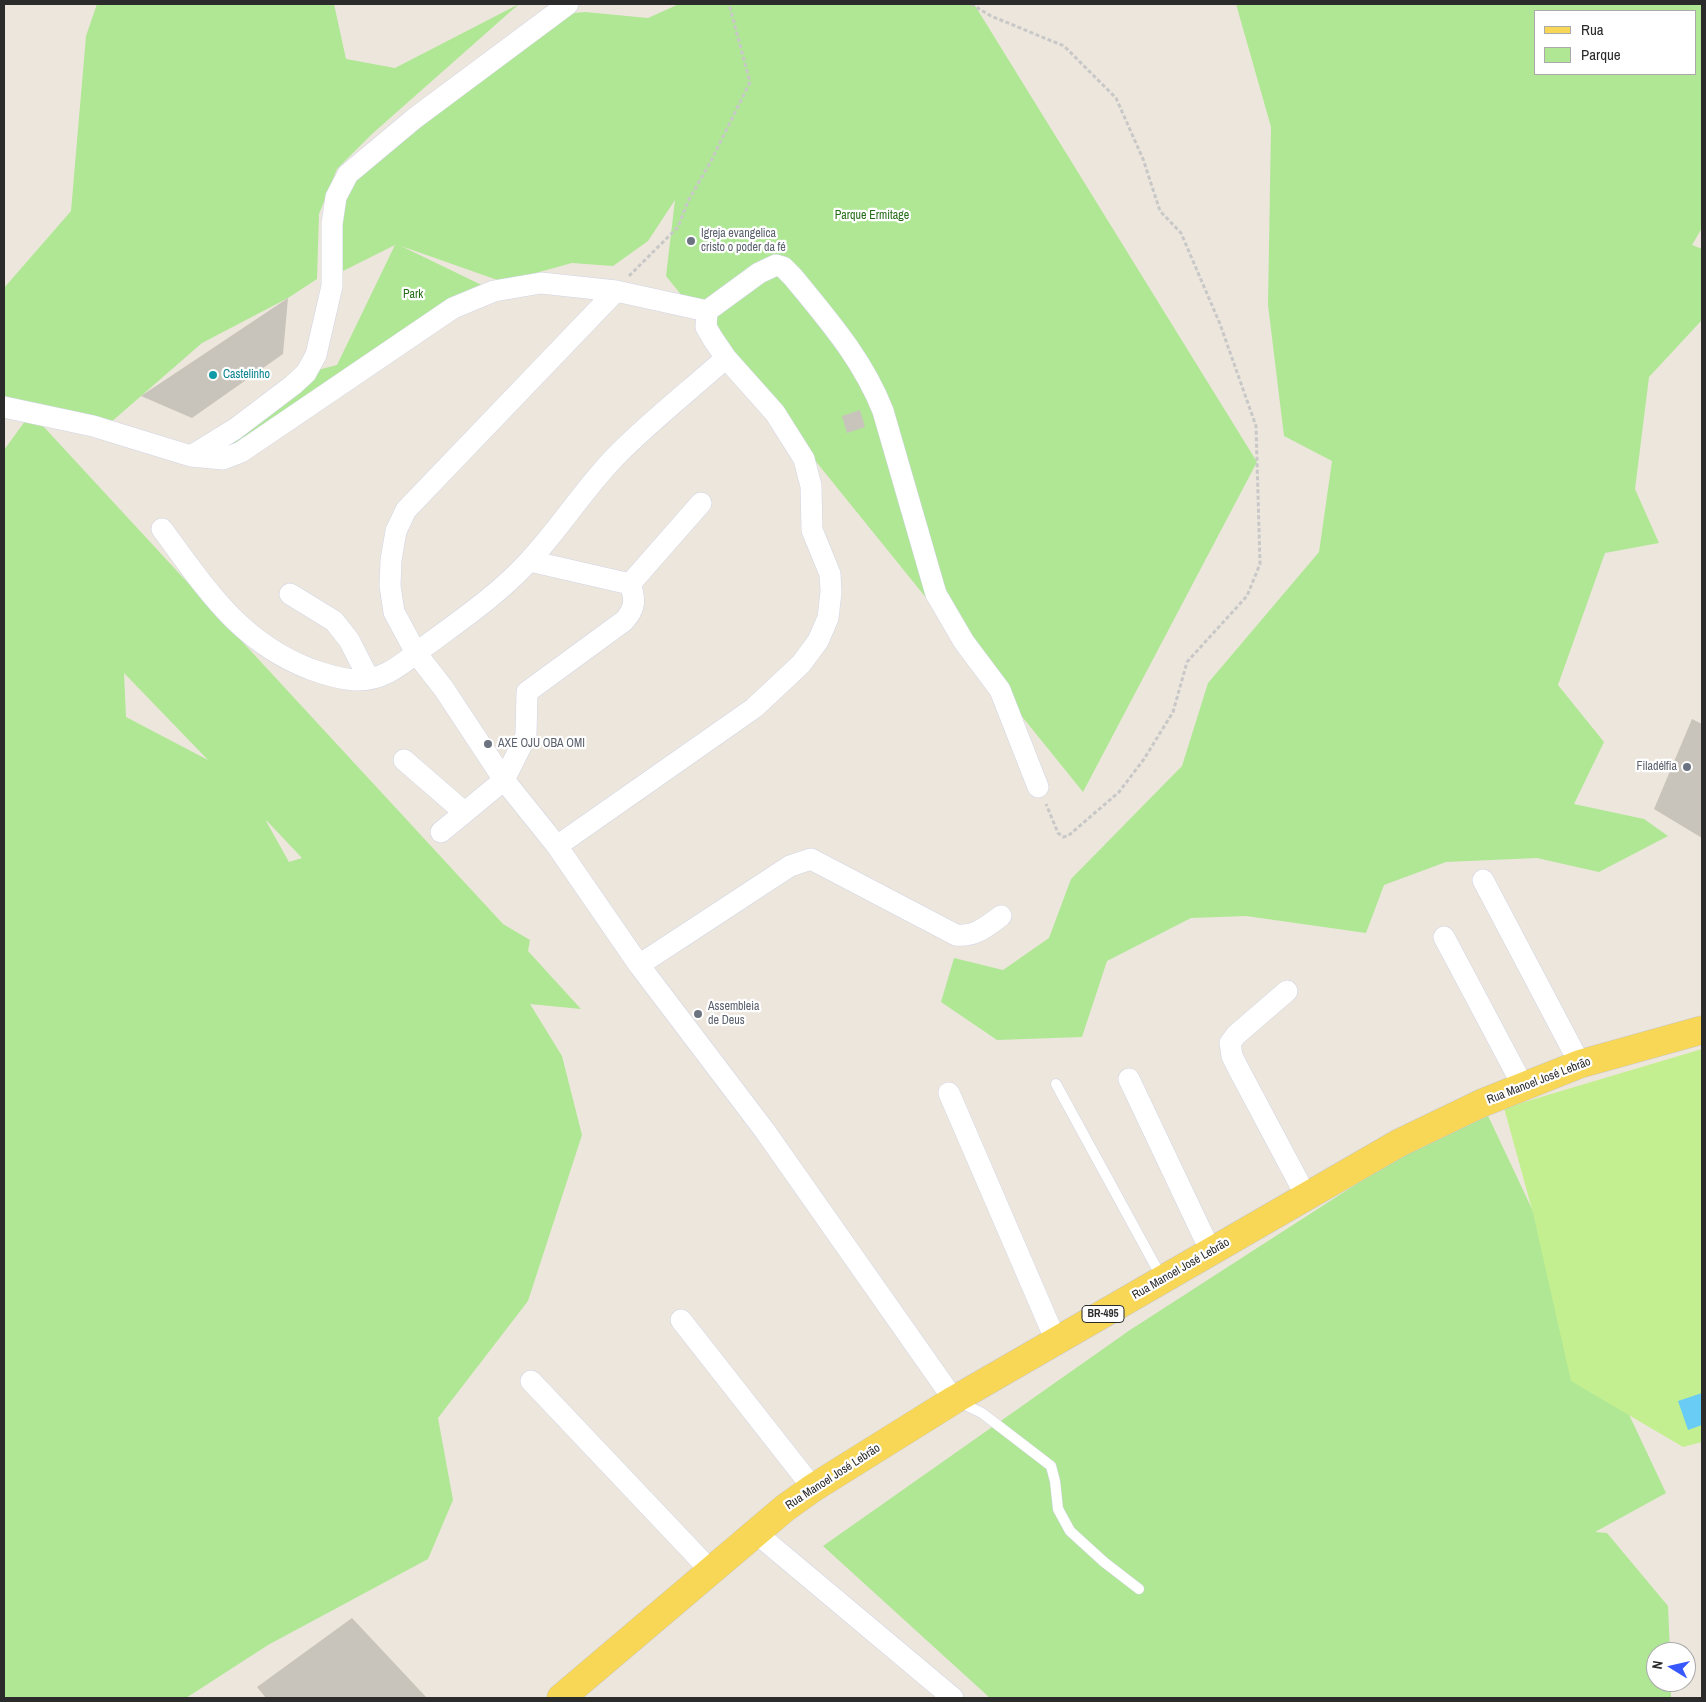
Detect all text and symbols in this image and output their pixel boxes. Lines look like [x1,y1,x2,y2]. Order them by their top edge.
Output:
legend [1534,10,1696,75]
text: Rua [1581,19,1604,40]
text: Parque [1581,44,1621,65]
park label: Parque Ermitage [835,209,909,223]
place label: Igreja evangelica cristo o poder da fé [701,227,786,255]
marker: Igreja evangelica cristo o poder da fé [685,235,697,247]
park label: Park [403,288,423,302]
place label: Castelinho [223,368,270,382]
marker: Castelinho [207,369,219,381]
place label: AXE OJU OBA OMI [498,737,585,751]
marker: AXE OJU OBA OMI [482,738,494,750]
place label: Filadélfia [1637,760,1677,774]
marker: Filadélfia [1681,761,1693,773]
place label: Assembleia de Deus [708,1000,759,1028]
marker: Assembleia de Deus [692,1008,704,1020]
street label: Rua Manoel José Lebrão [1485,1055,1593,1107]
street label: Rua Manoel José Lebrão [1130,1235,1232,1303]
road number: BR-495 [1082,1306,1124,1322]
street label: Rua Manoel José Lebrão [783,1441,883,1513]
north arrow [1646,1642,1696,1692]
text: N [1648,1659,1667,1670]

